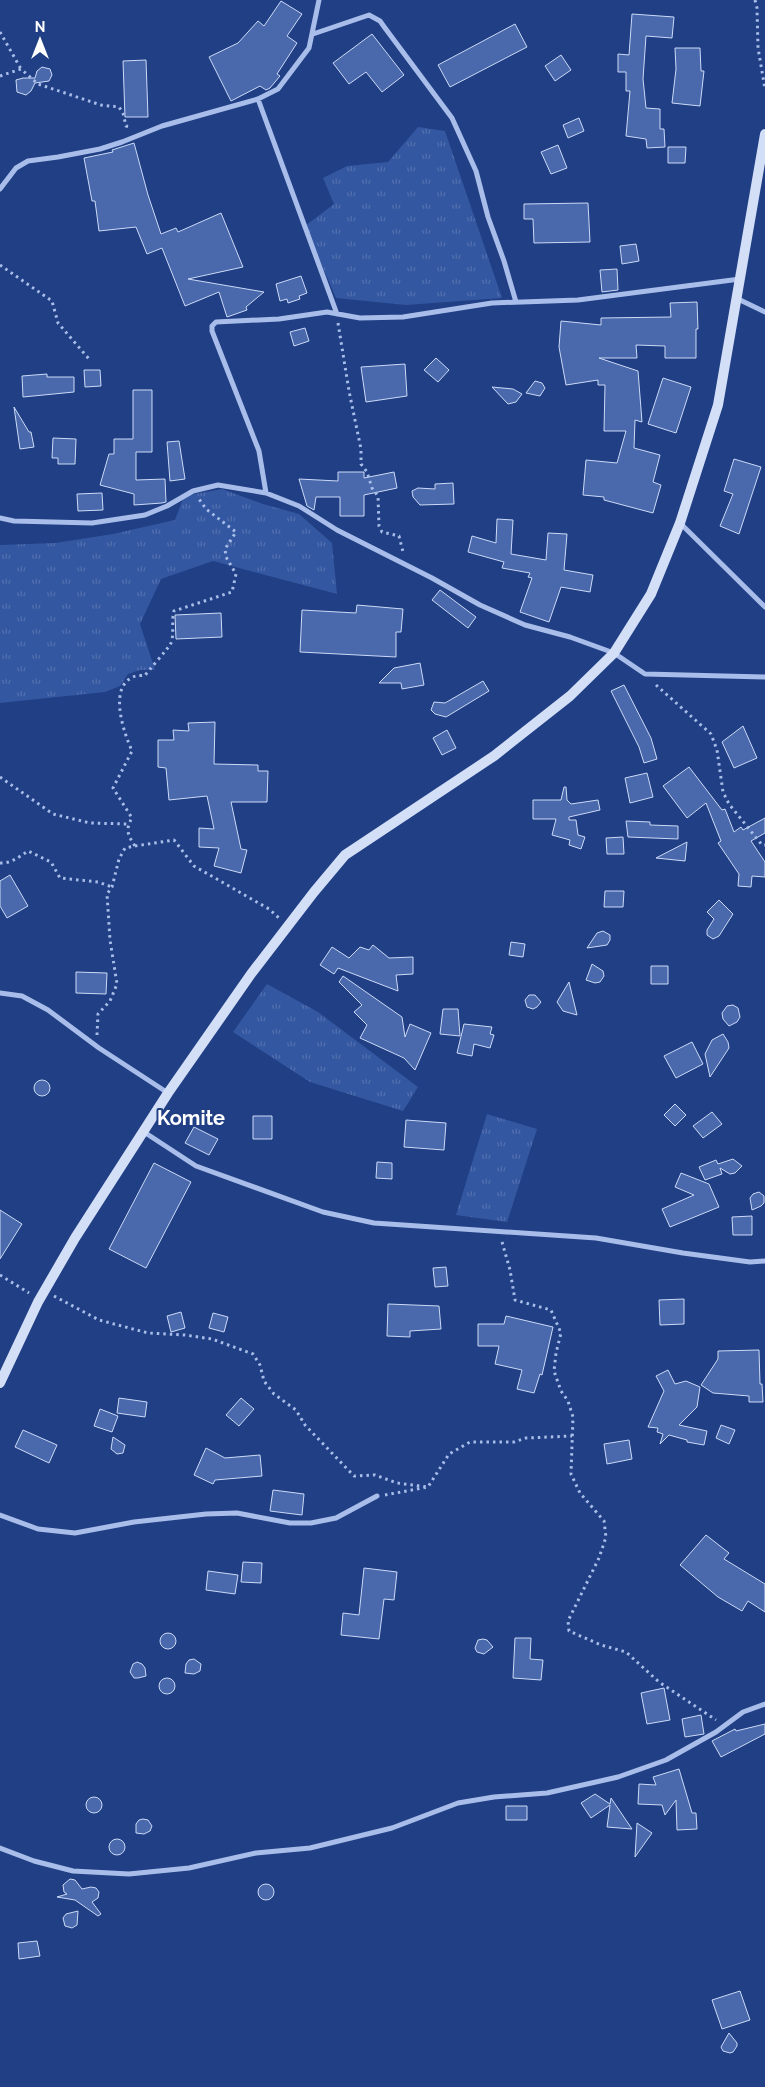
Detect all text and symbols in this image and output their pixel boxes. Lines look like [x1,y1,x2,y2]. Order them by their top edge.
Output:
north arrow [15,15,65,65]
text: N [35,19,45,35]
district label: Komite [157,1106,225,1130]

